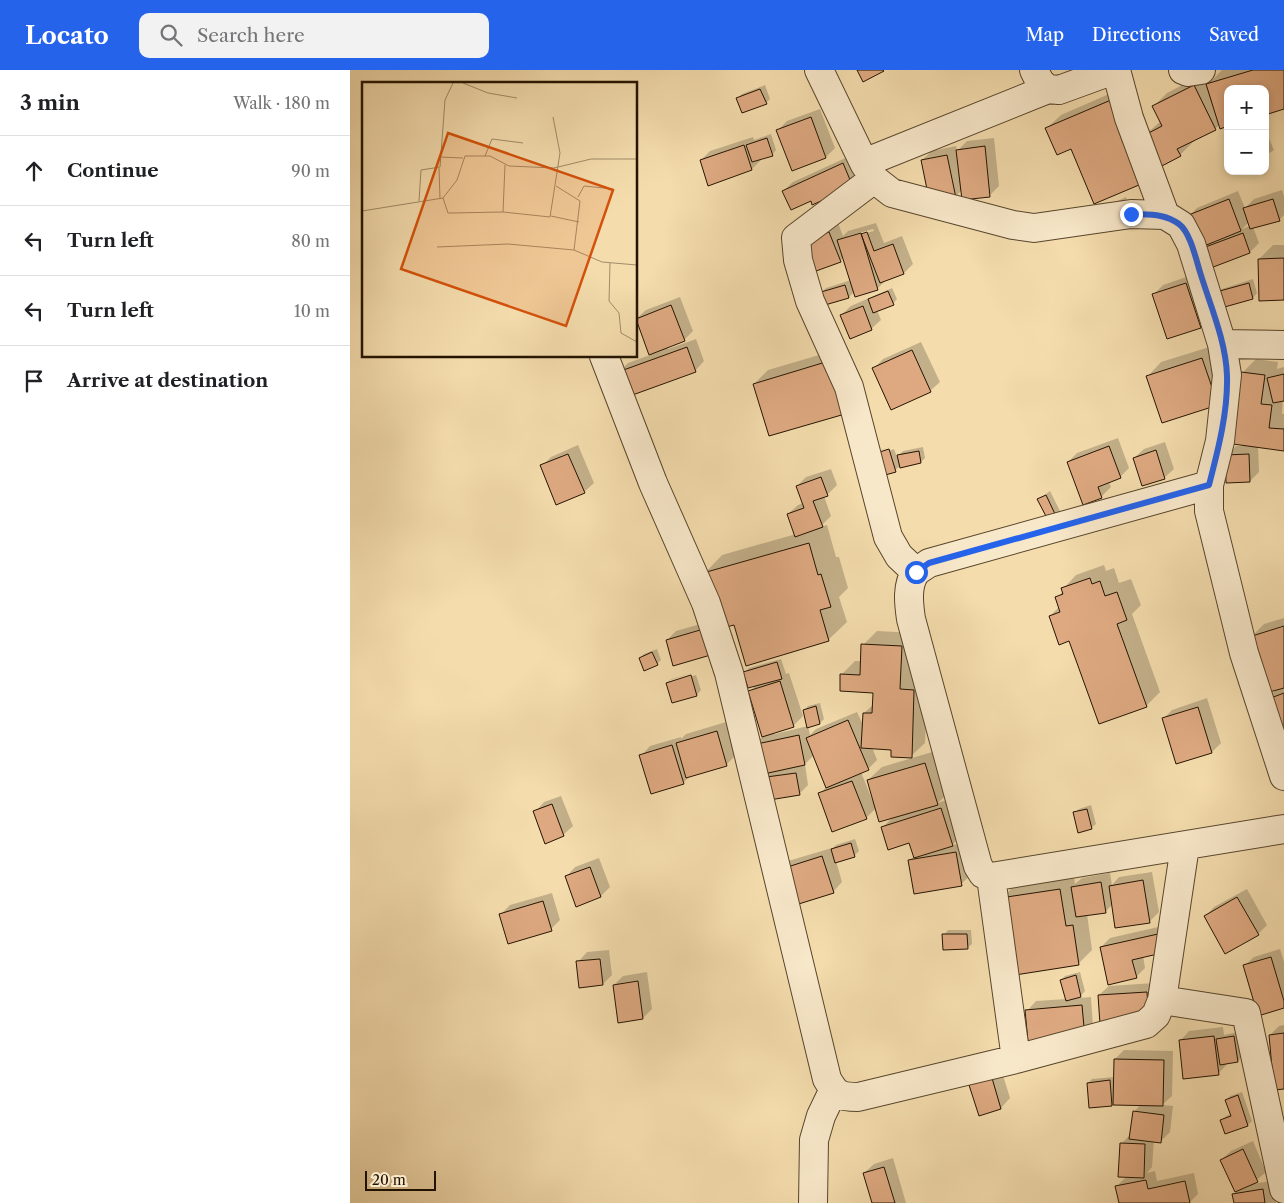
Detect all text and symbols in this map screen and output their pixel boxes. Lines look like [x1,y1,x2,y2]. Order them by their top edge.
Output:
search box [139,13,489,58]
text: Locato [25,21,109,50]
icon: search [157,21,185,49]
text: Search here [197,24,305,47]
text: Map [1025,24,1064,46]
text: Directions [1092,24,1181,46]
text: Saved [1209,24,1259,46]
inset map [362,82,638,358]
map controls [1224,85,1269,175]
button: + [1224,85,1269,130]
text: 3 min [20,90,80,115]
text: Walk · 180 m [233,93,330,113]
button: − [1224,130,1269,175]
icon: ahead [20,157,48,185]
text: Continue [67,159,159,182]
text: 90 m [291,161,330,181]
route end [1120,203,1143,226]
icon: left [20,227,48,255]
text: Turn left [67,229,154,252]
text: 80 m [291,231,330,251]
icon: left [20,297,48,325]
text: Turn left [67,299,154,322]
text: 10 m [294,301,330,321]
icon: arrive [20,367,48,395]
text: Arrive at destination [67,369,268,392]
route start [905,561,928,584]
scale bar [365,1168,436,1191]
text: 20 m [372,1171,406,1189]

